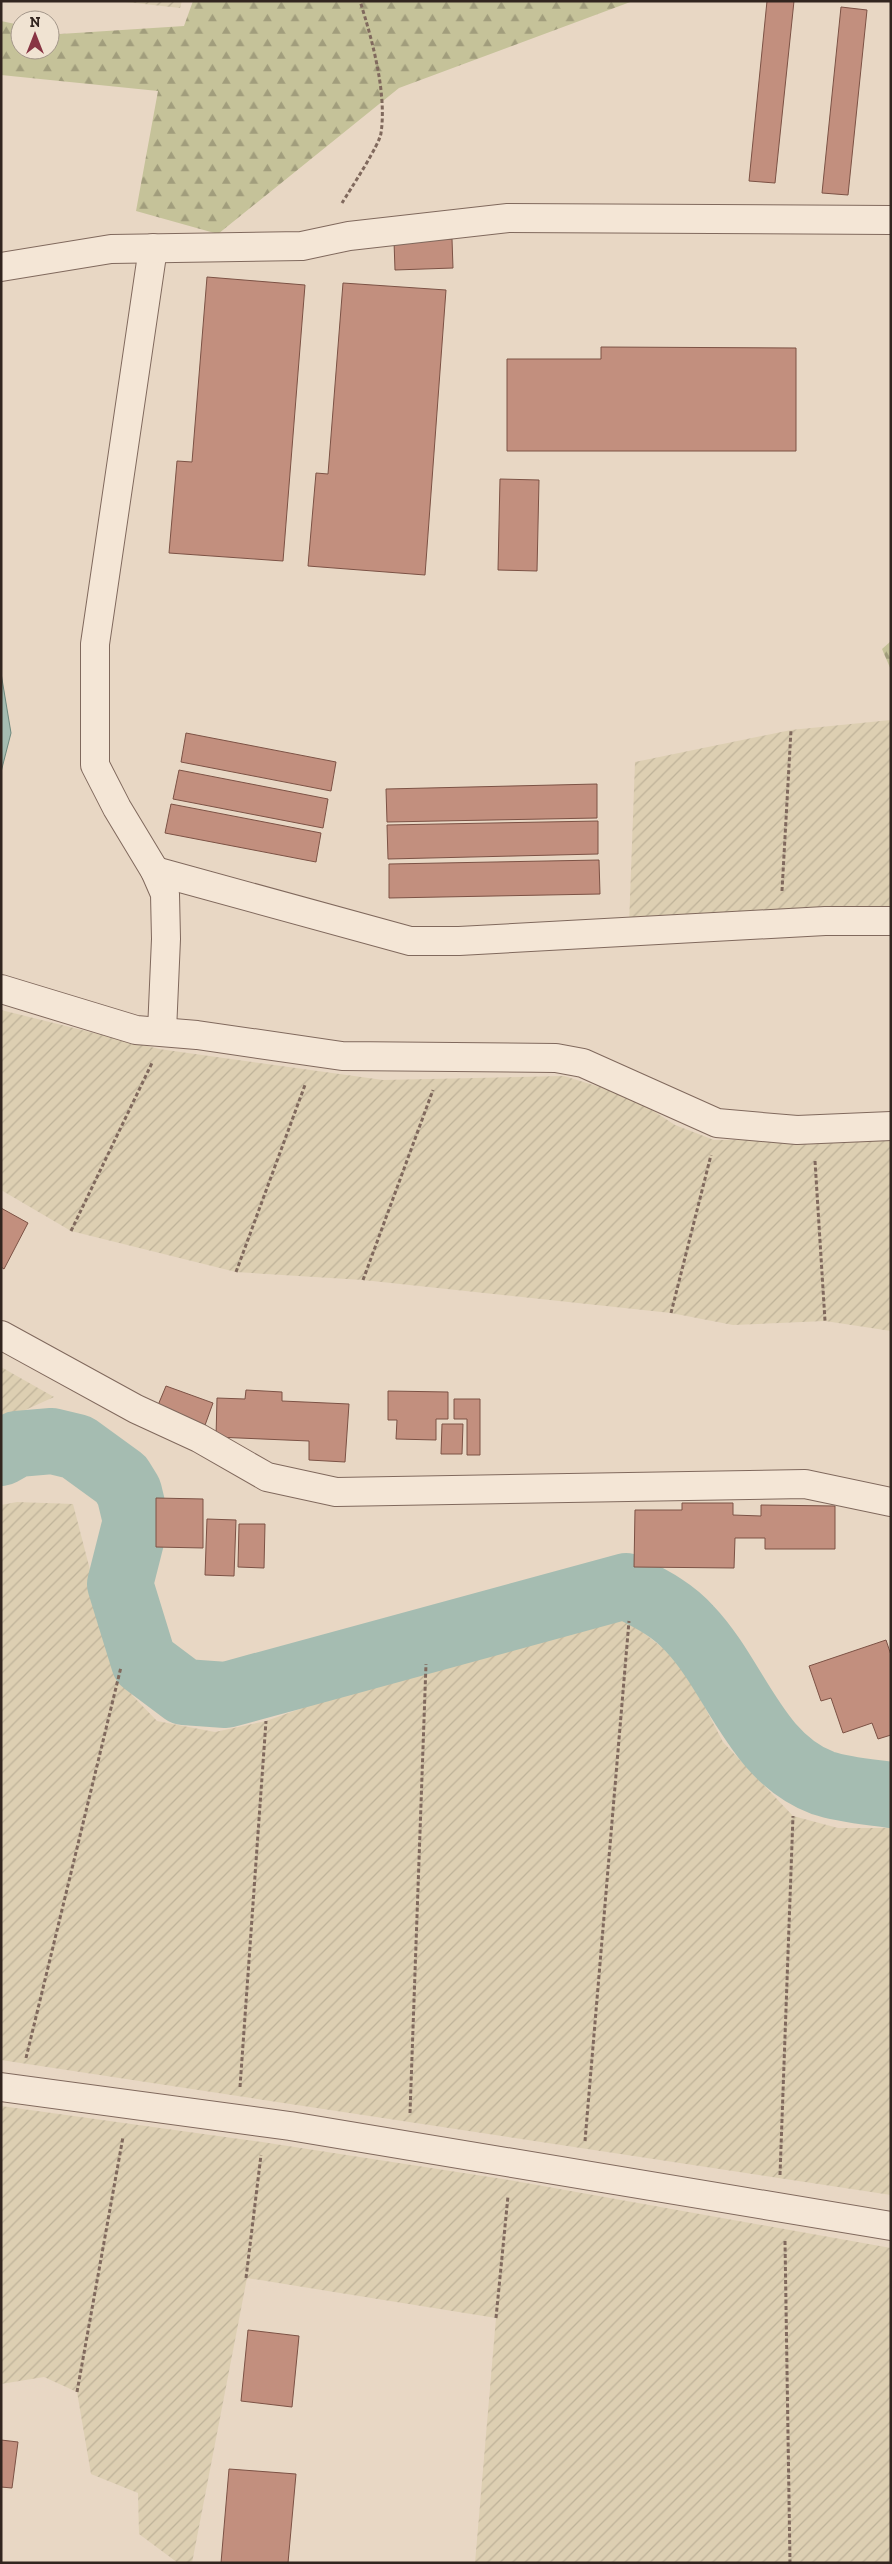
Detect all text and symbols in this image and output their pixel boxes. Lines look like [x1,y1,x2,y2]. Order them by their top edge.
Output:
north arrow [10,10,60,60]
text: N [30,14,41,31]

